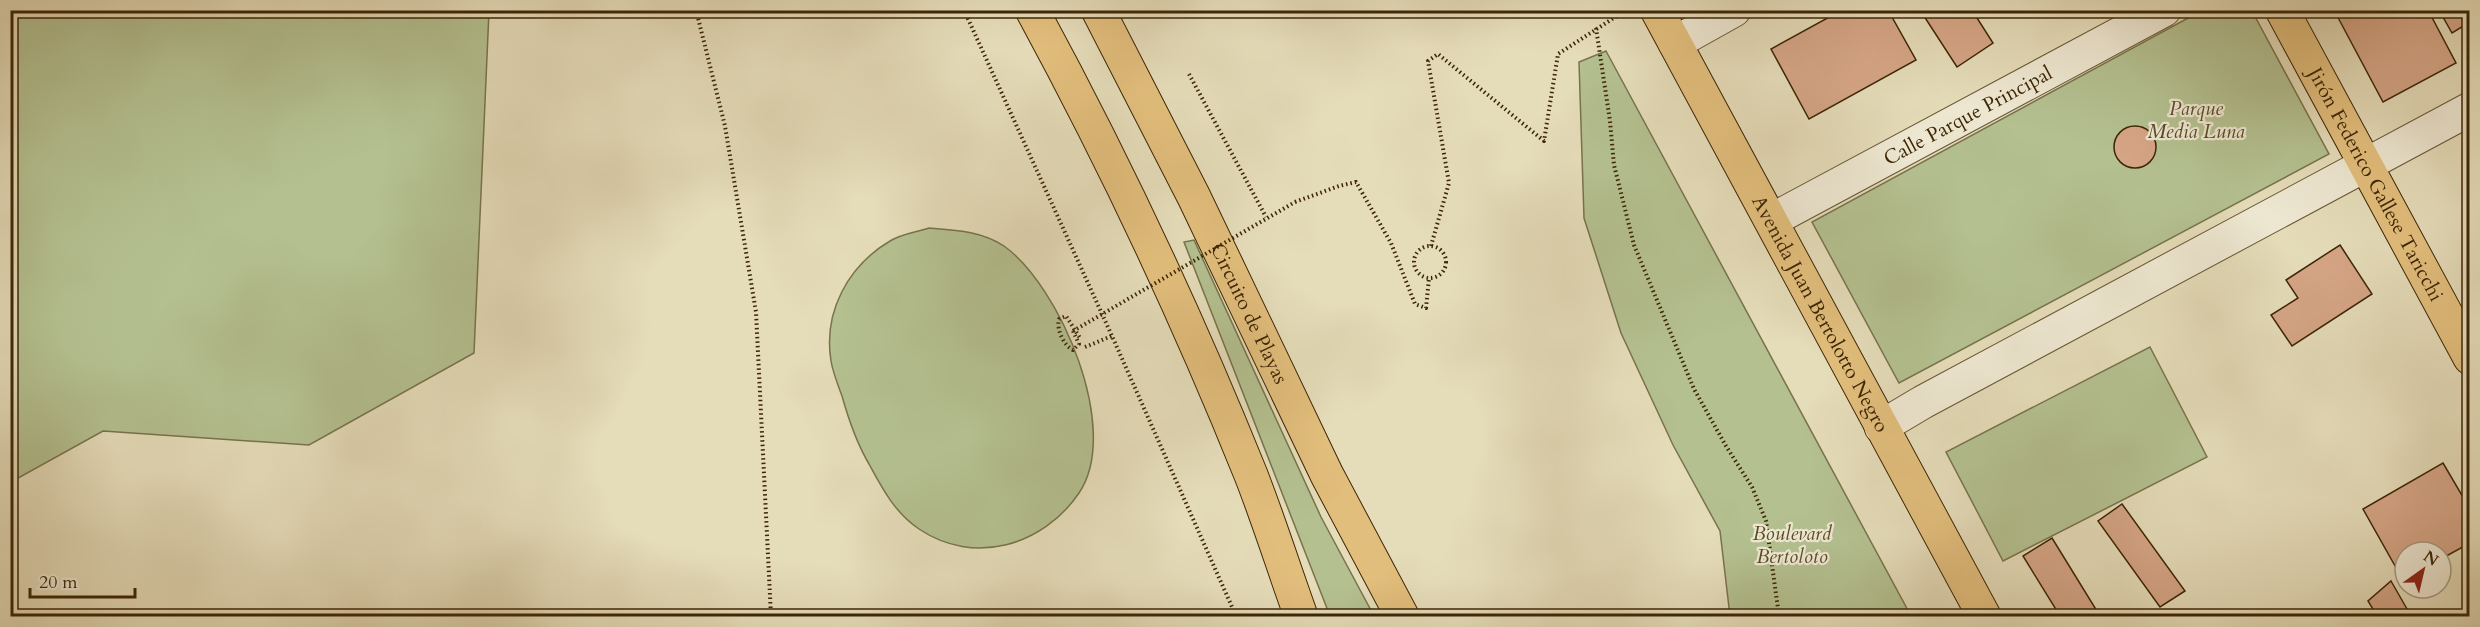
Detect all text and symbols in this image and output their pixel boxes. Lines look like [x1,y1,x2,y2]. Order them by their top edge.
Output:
street label: Calle Parque Principal [1879,59,2057,172]
street label: Jirón Federico Gallese Taricchi [2300,60,2450,306]
park label: Parque Media Luna [2147,95,2245,145]
street label: Avenida Juan Bertolotto Negro [1745,191,1895,437]
street label: Circuito de Playas [1204,239,1294,388]
park label: Boulevard Bertoloto [1753,520,1833,570]
north arrow [2393,540,2453,600]
text: N [2419,545,2443,571]
scale bar [30,561,135,599]
text: 20 m [39,570,78,595]

